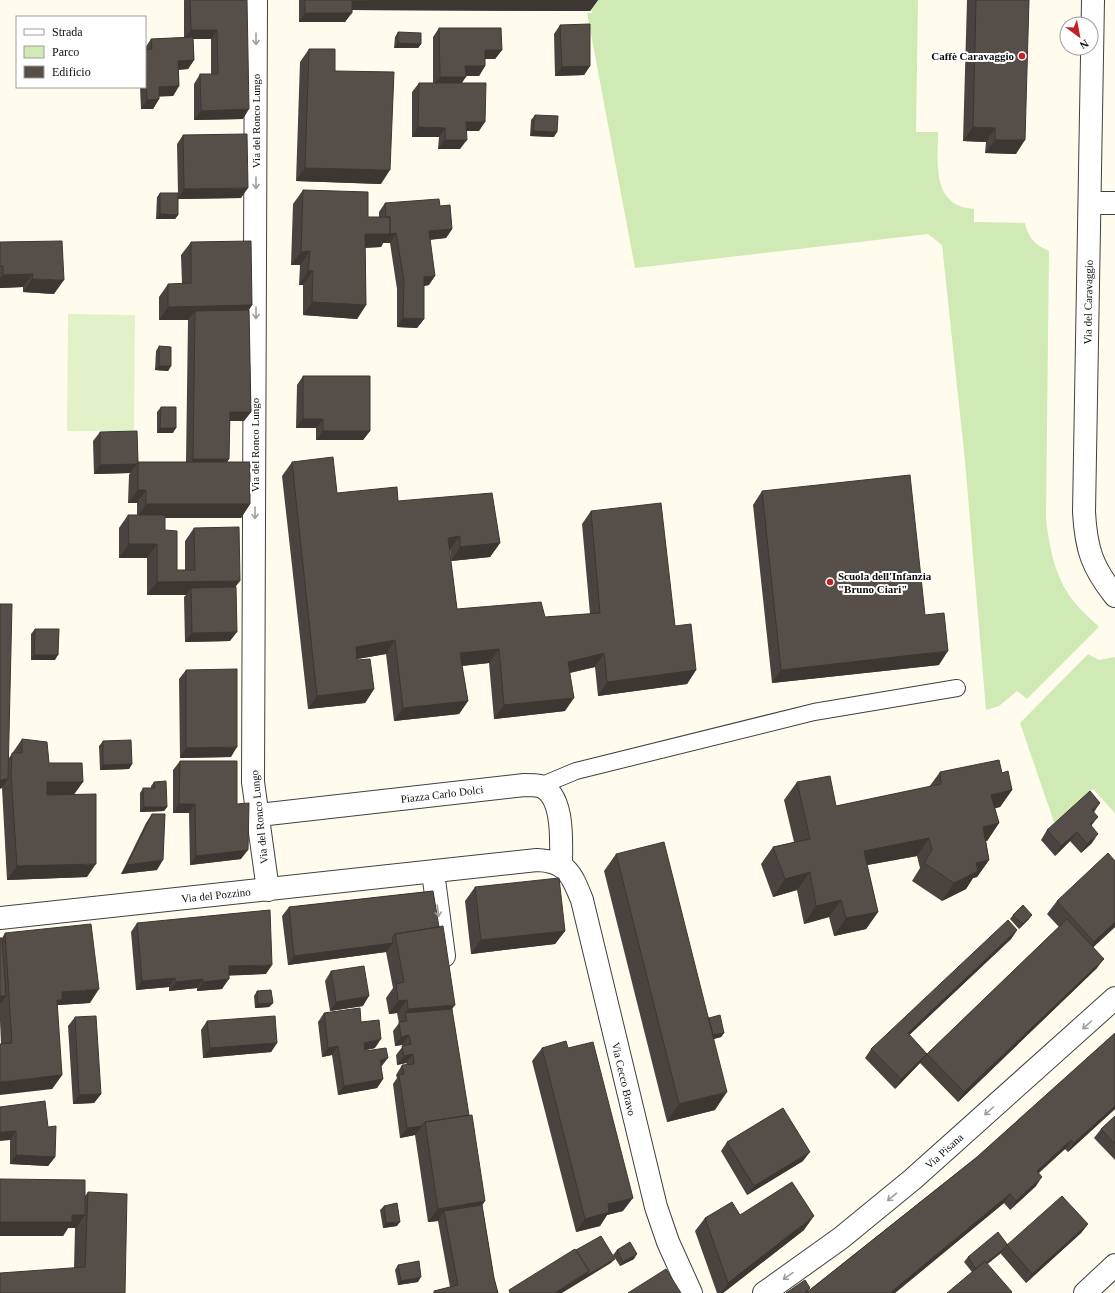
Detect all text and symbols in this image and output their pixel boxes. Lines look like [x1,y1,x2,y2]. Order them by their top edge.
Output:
legend [16,16,146,88]
north arrow [1059,16,1099,56]
text: Strada [52,25,83,39]
one-way arrow [252,32,260,45]
text: N [1078,37,1091,52]
text: Parco [52,45,79,59]
place label: Caffè Caravaggio [931,50,1014,62]
marker: Caffè Caravaggio [1017,51,1027,61]
text: Edificio [52,65,91,79]
street label: Via del Ronco Lungo [250,73,262,168]
one-way arrow [252,176,260,189]
street label: Via del Caravaggio [1081,259,1095,345]
one-way arrow [252,306,260,319]
street label: Via del Ronco Lungo [249,397,261,492]
one-way arrow [251,506,259,519]
place label: Scuola dell'Infanzia "Bruno Ciari" [838,570,932,595]
marker: Scuola dell'Infanzia "Bruno Ciari" [825,577,835,587]
street label: Via del Ronco Lungo [248,769,270,865]
street label: Piazza Carlo Dolci [400,783,484,805]
street label: Via del Pozzino [181,885,252,905]
one-way arrow [434,904,442,917]
one-way arrow [1082,1020,1092,1029]
street label: Via Cecco Bravo [610,1041,638,1117]
one-way arrow [984,1106,994,1116]
street label: Via Pisana [923,1131,965,1171]
one-way arrow [886,1193,897,1201]
one-way arrow [783,1272,794,1280]

